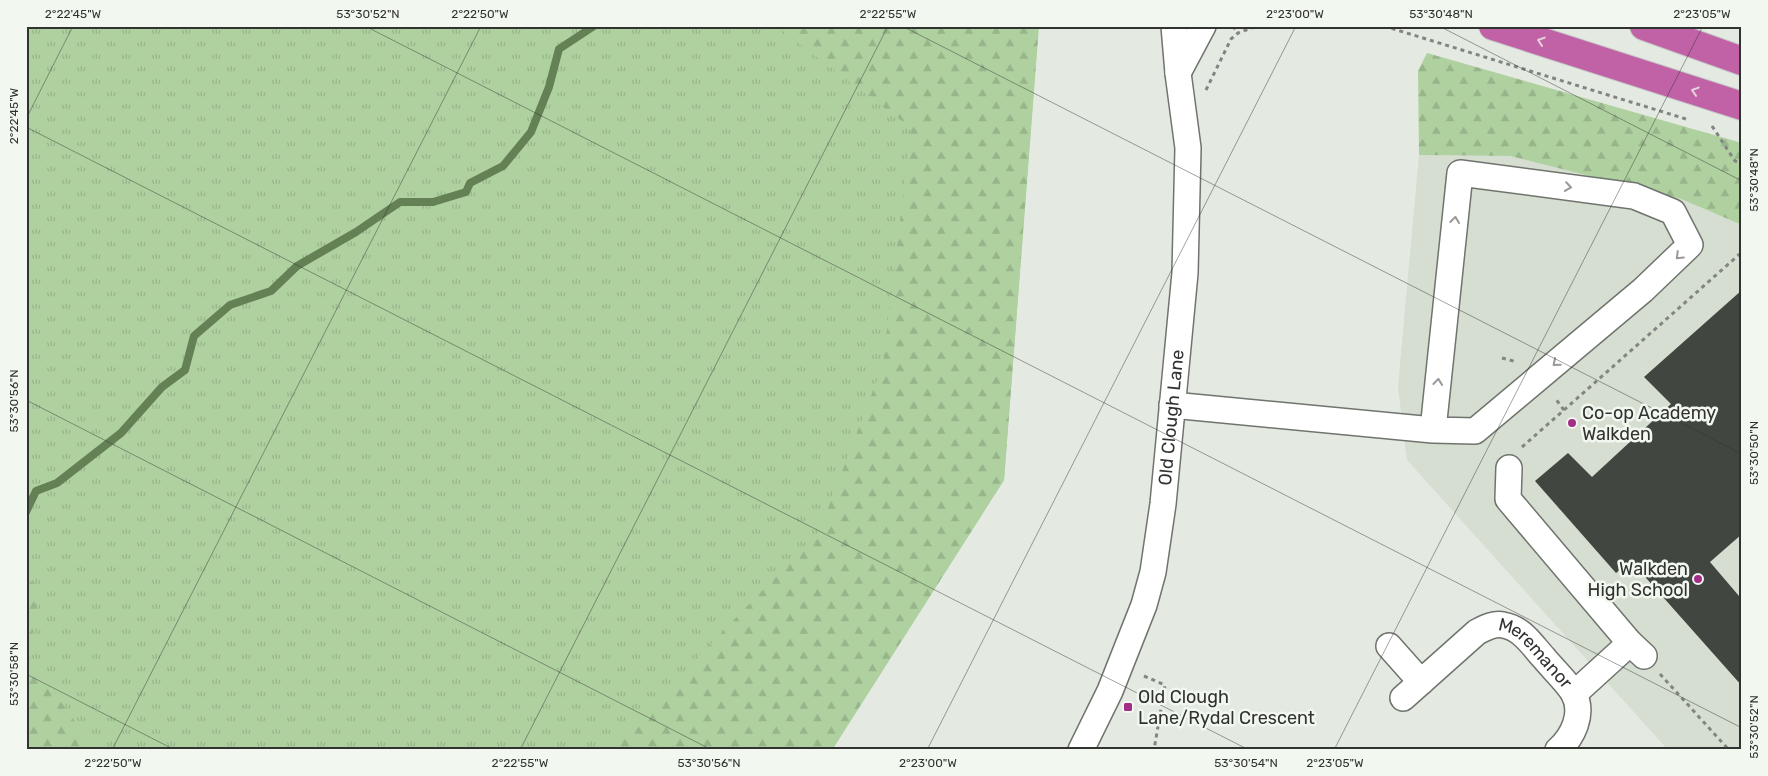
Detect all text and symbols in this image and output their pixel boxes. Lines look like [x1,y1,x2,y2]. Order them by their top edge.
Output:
text: 2°22'45"W [45,7,102,21]
text: 53°30'52"N [336,7,400,21]
text: 2°22'50"W [451,7,509,21]
text: 2°22'55"W [860,7,917,21]
text: 2°23'00"W [1266,7,1324,21]
text: 53°30'48"N [1409,7,1473,21]
text: 2°23'05"W [1673,7,1731,21]
one-way arrow [1537,37,1545,47]
text: 2°22'45"W [7,87,21,144]
one-way arrow [1692,87,1700,97]
text: 53°30'48"N [1747,148,1761,212]
one-way arrow [1564,181,1572,192]
one-way arrow [1449,216,1460,224]
one-way arrow [1675,250,1684,259]
street label: Old Clough Lane [1154,349,1189,487]
one-way arrow [1553,357,1562,366]
text: 53°30'56"N [7,369,21,433]
one-way arrow [1432,378,1443,386]
place label: Co-op Academy Walkden [1582,402,1716,445]
marker: Co-op Academy Walkden [1566,417,1578,429]
text: 53°30'50"N [1747,421,1761,485]
place label: Walkden High School [1588,558,1688,601]
marker: Walkden High School [1692,573,1704,585]
street label: Meremanor [1496,613,1577,693]
text: 53°30'58"N [7,642,21,706]
place label: Old Clough Lane/Rydal Crescent [1138,686,1315,729]
text: 53°30'52"N [1747,695,1761,759]
marker: Old Clough Lane/Rydal Crescent [1122,701,1134,713]
text: 2°22'50"W [84,756,142,770]
text: 2°22'55"W [492,756,549,770]
text: 53°30'56"N [677,756,741,770]
text: 2°23'00"W [899,756,957,770]
text: 53°30'54"N [1214,756,1278,770]
text: 2°23'05"W [1306,756,1364,770]

